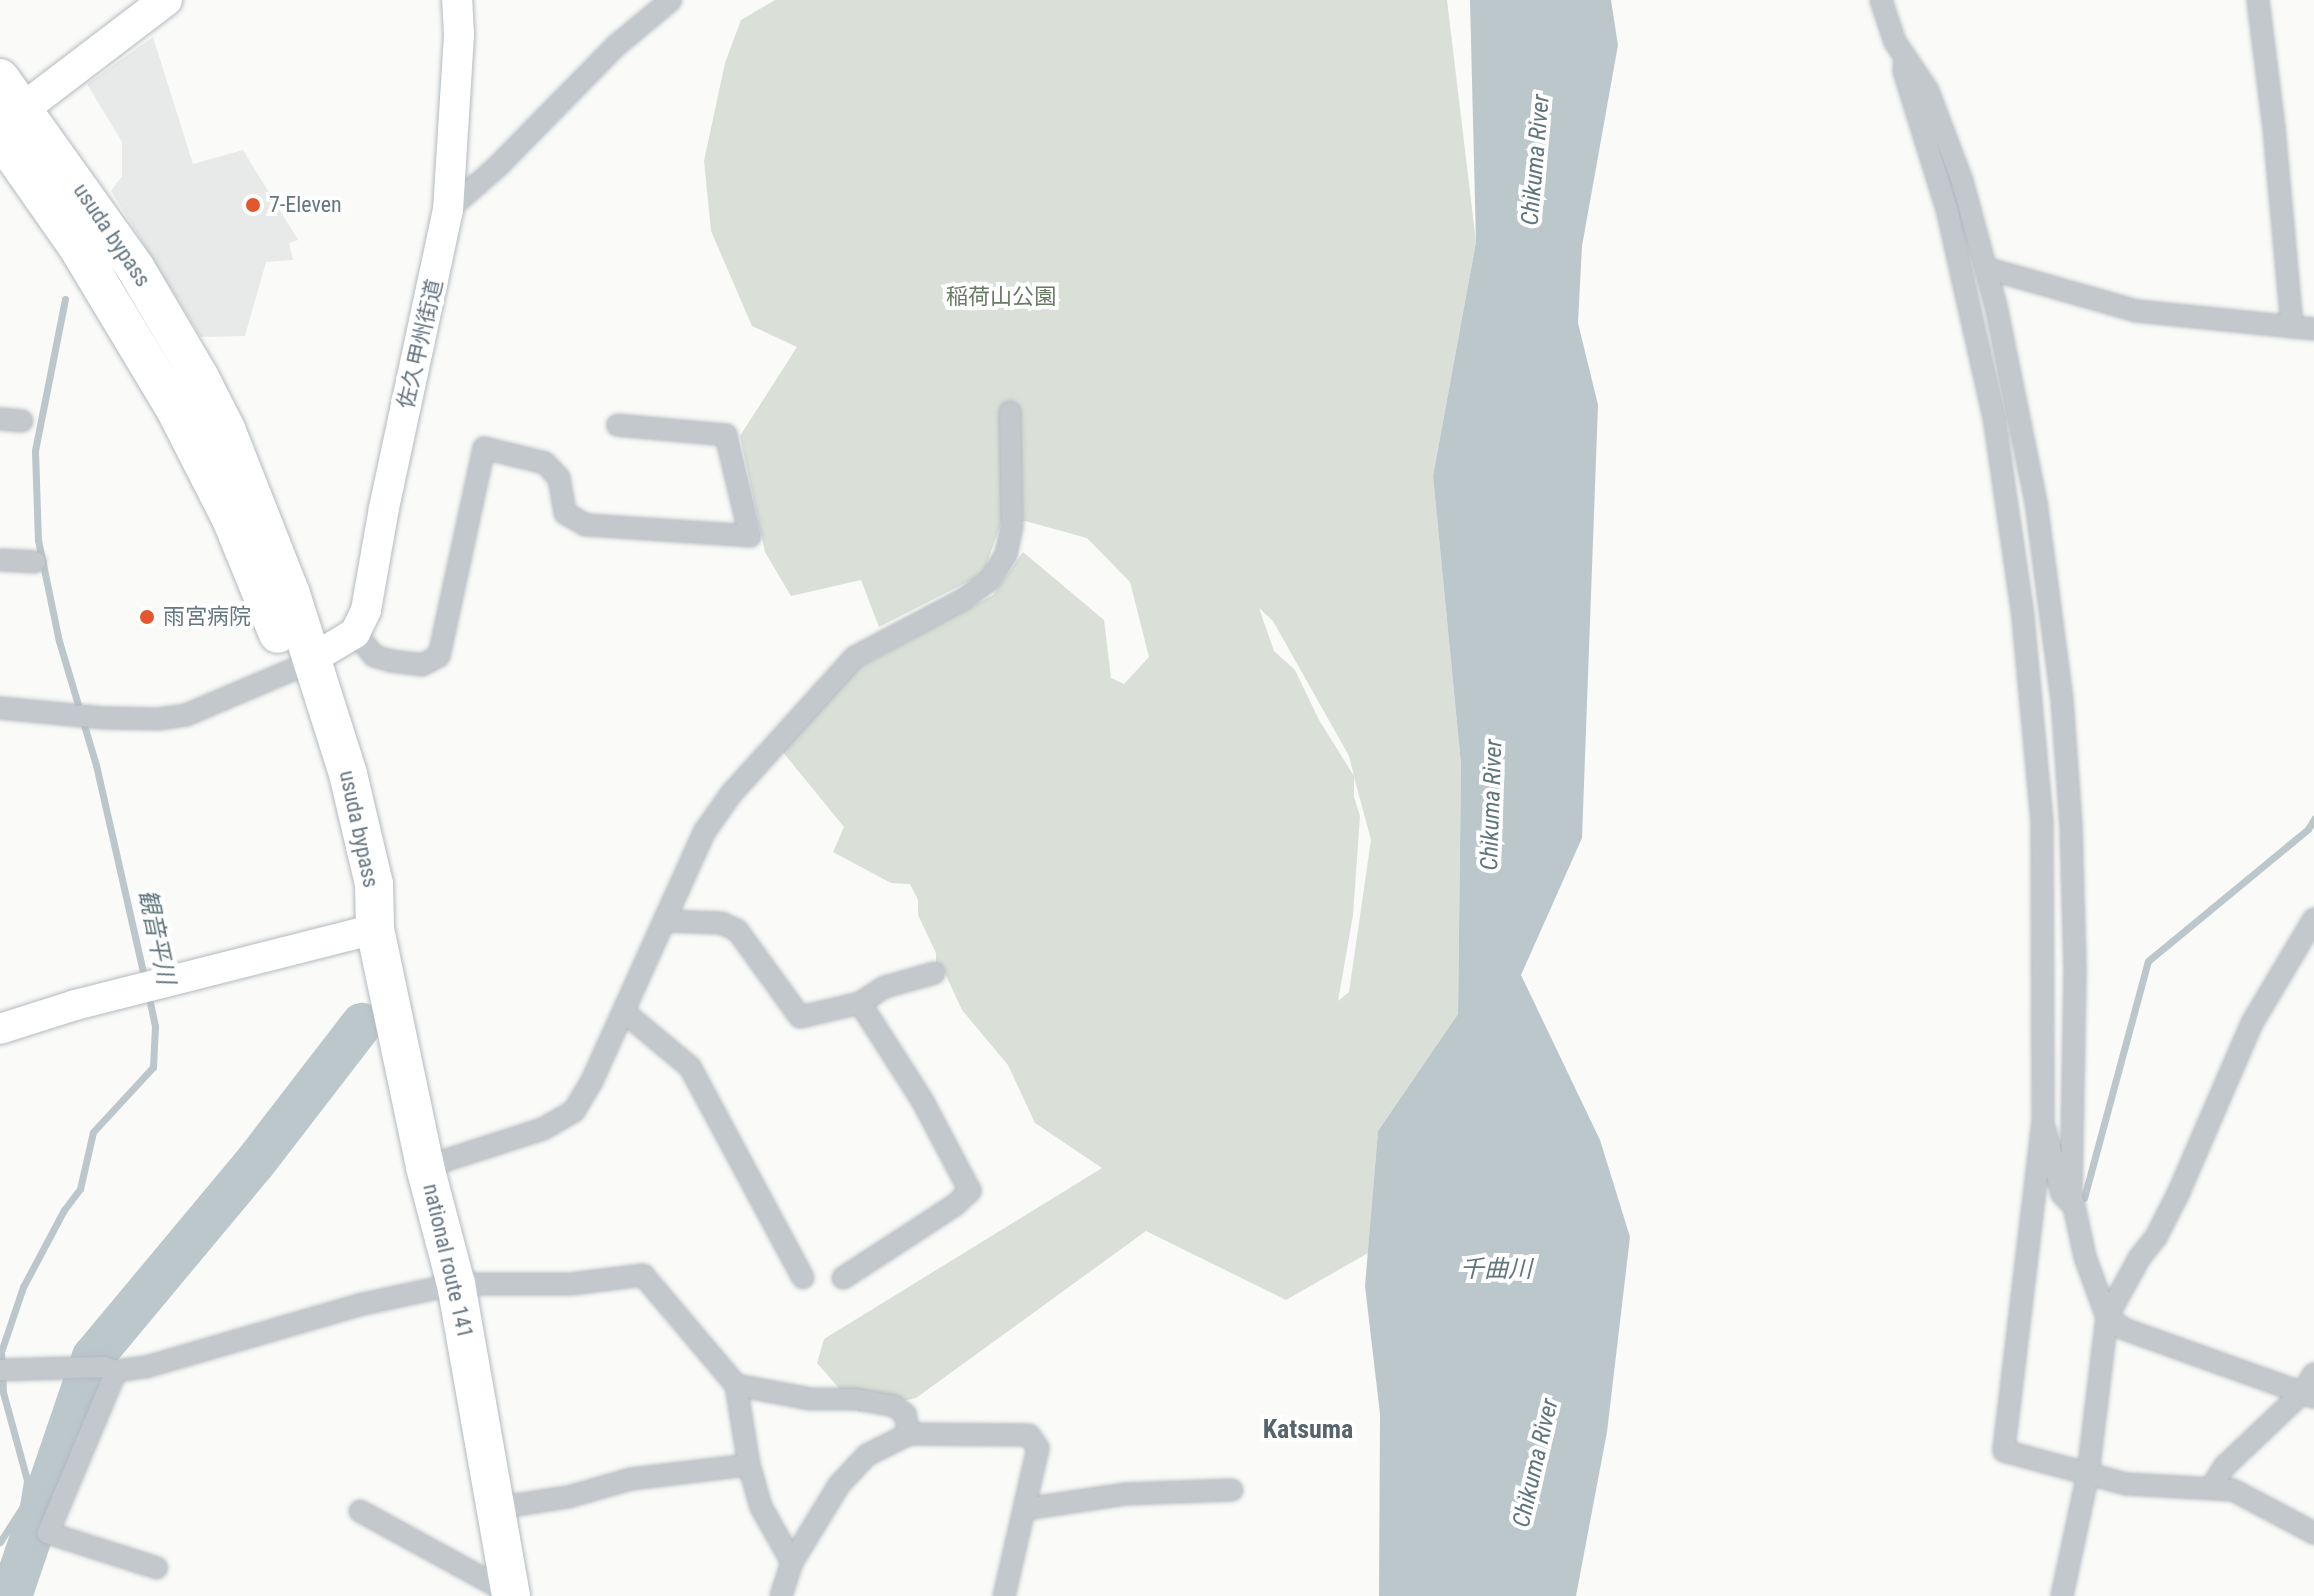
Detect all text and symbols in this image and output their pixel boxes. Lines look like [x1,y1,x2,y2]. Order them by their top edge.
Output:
water label: Chikuma River [1516,93,1556,227]
street label: usuda bypass [68,178,156,292]
place label: 7-Eleven [269,192,342,218]
marker: 7-Eleven [244,196,262,214]
street label: 佐久甲州街道 [392,277,448,411]
park label: 稲荷山公園 [946,284,1056,310]
place label: 雨宮病院 [163,604,251,630]
marker: 雨宮病院 [138,608,156,626]
water label: Chikuma River [1475,739,1509,871]
street label: usuda bypass [334,768,384,890]
water label: 観音平川 [132,887,180,987]
street label: national route 141 [417,1181,479,1341]
water label: 千曲川 [1460,1256,1532,1284]
water label: Chikuma River [1507,1396,1565,1530]
district label: Katsuma [1263,1414,1353,1446]

